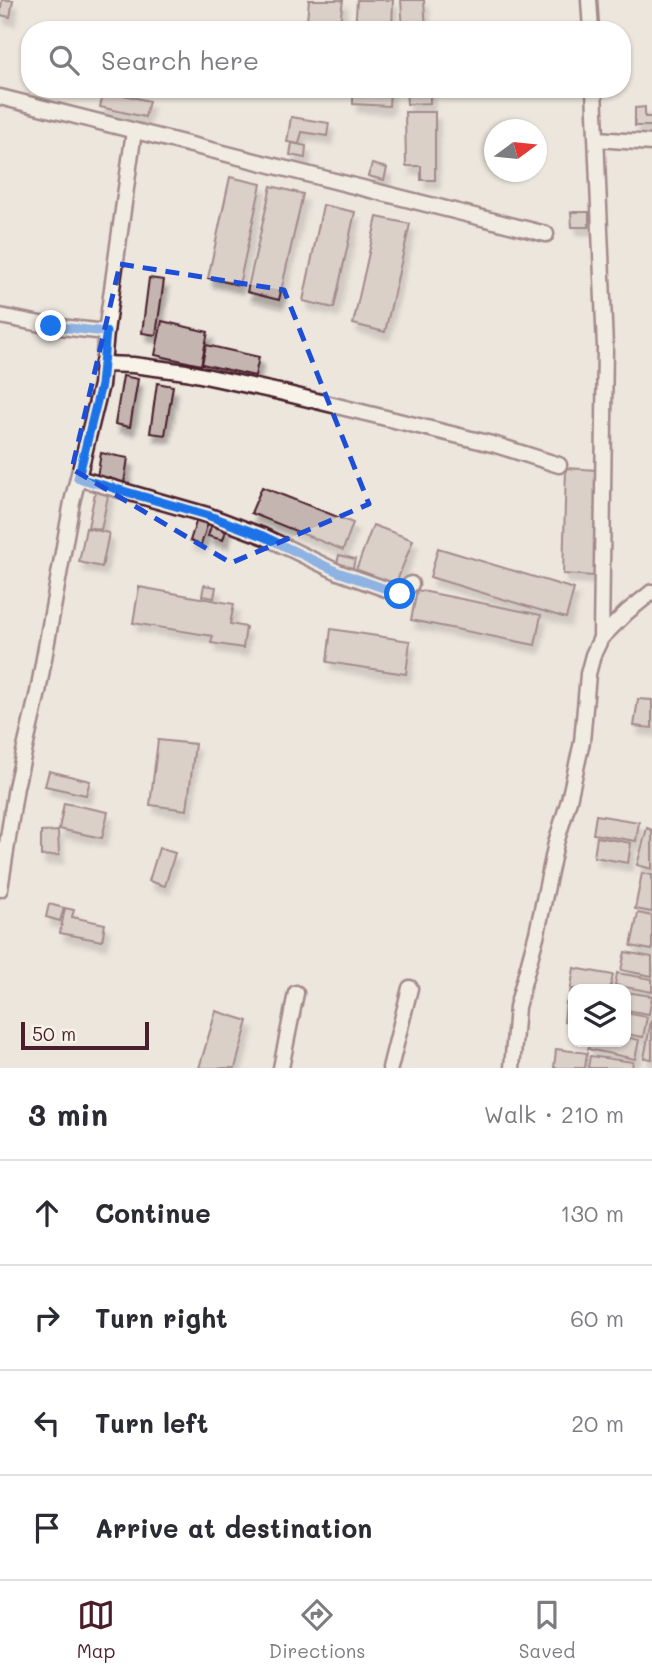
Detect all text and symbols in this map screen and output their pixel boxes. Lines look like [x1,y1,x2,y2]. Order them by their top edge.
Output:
search box [21,21,631,98]
icon: search [45,41,83,79]
text: Search here [101,43,259,77]
north arrow [484,119,547,182]
route end [35,310,66,341]
route start [384,578,415,609]
map controls [568,984,631,1047]
button: layers [568,984,631,1047]
scale bar [21,1019,149,1051]
text: 50 m [32,1021,76,1046]
text: 3 min [28,1094,108,1134]
text: Walk · 210 m [484,1099,624,1129]
icon: ahead [28,1194,66,1232]
text: Continue [95,1196,211,1230]
text: 130 m [560,1198,624,1228]
icon: right [28,1299,66,1337]
text: Turn right [95,1301,228,1335]
text: 60 m [570,1303,624,1333]
icon: left [28,1404,66,1442]
text: Turn left [95,1406,208,1440]
text: 20 m [571,1408,624,1438]
icon: arrive [28,1509,66,1547]
text: Arrive at destination [95,1511,372,1545]
tab: Map [77,1596,115,1663]
tab: Directions [269,1596,365,1663]
tab: Saved [519,1596,575,1663]

